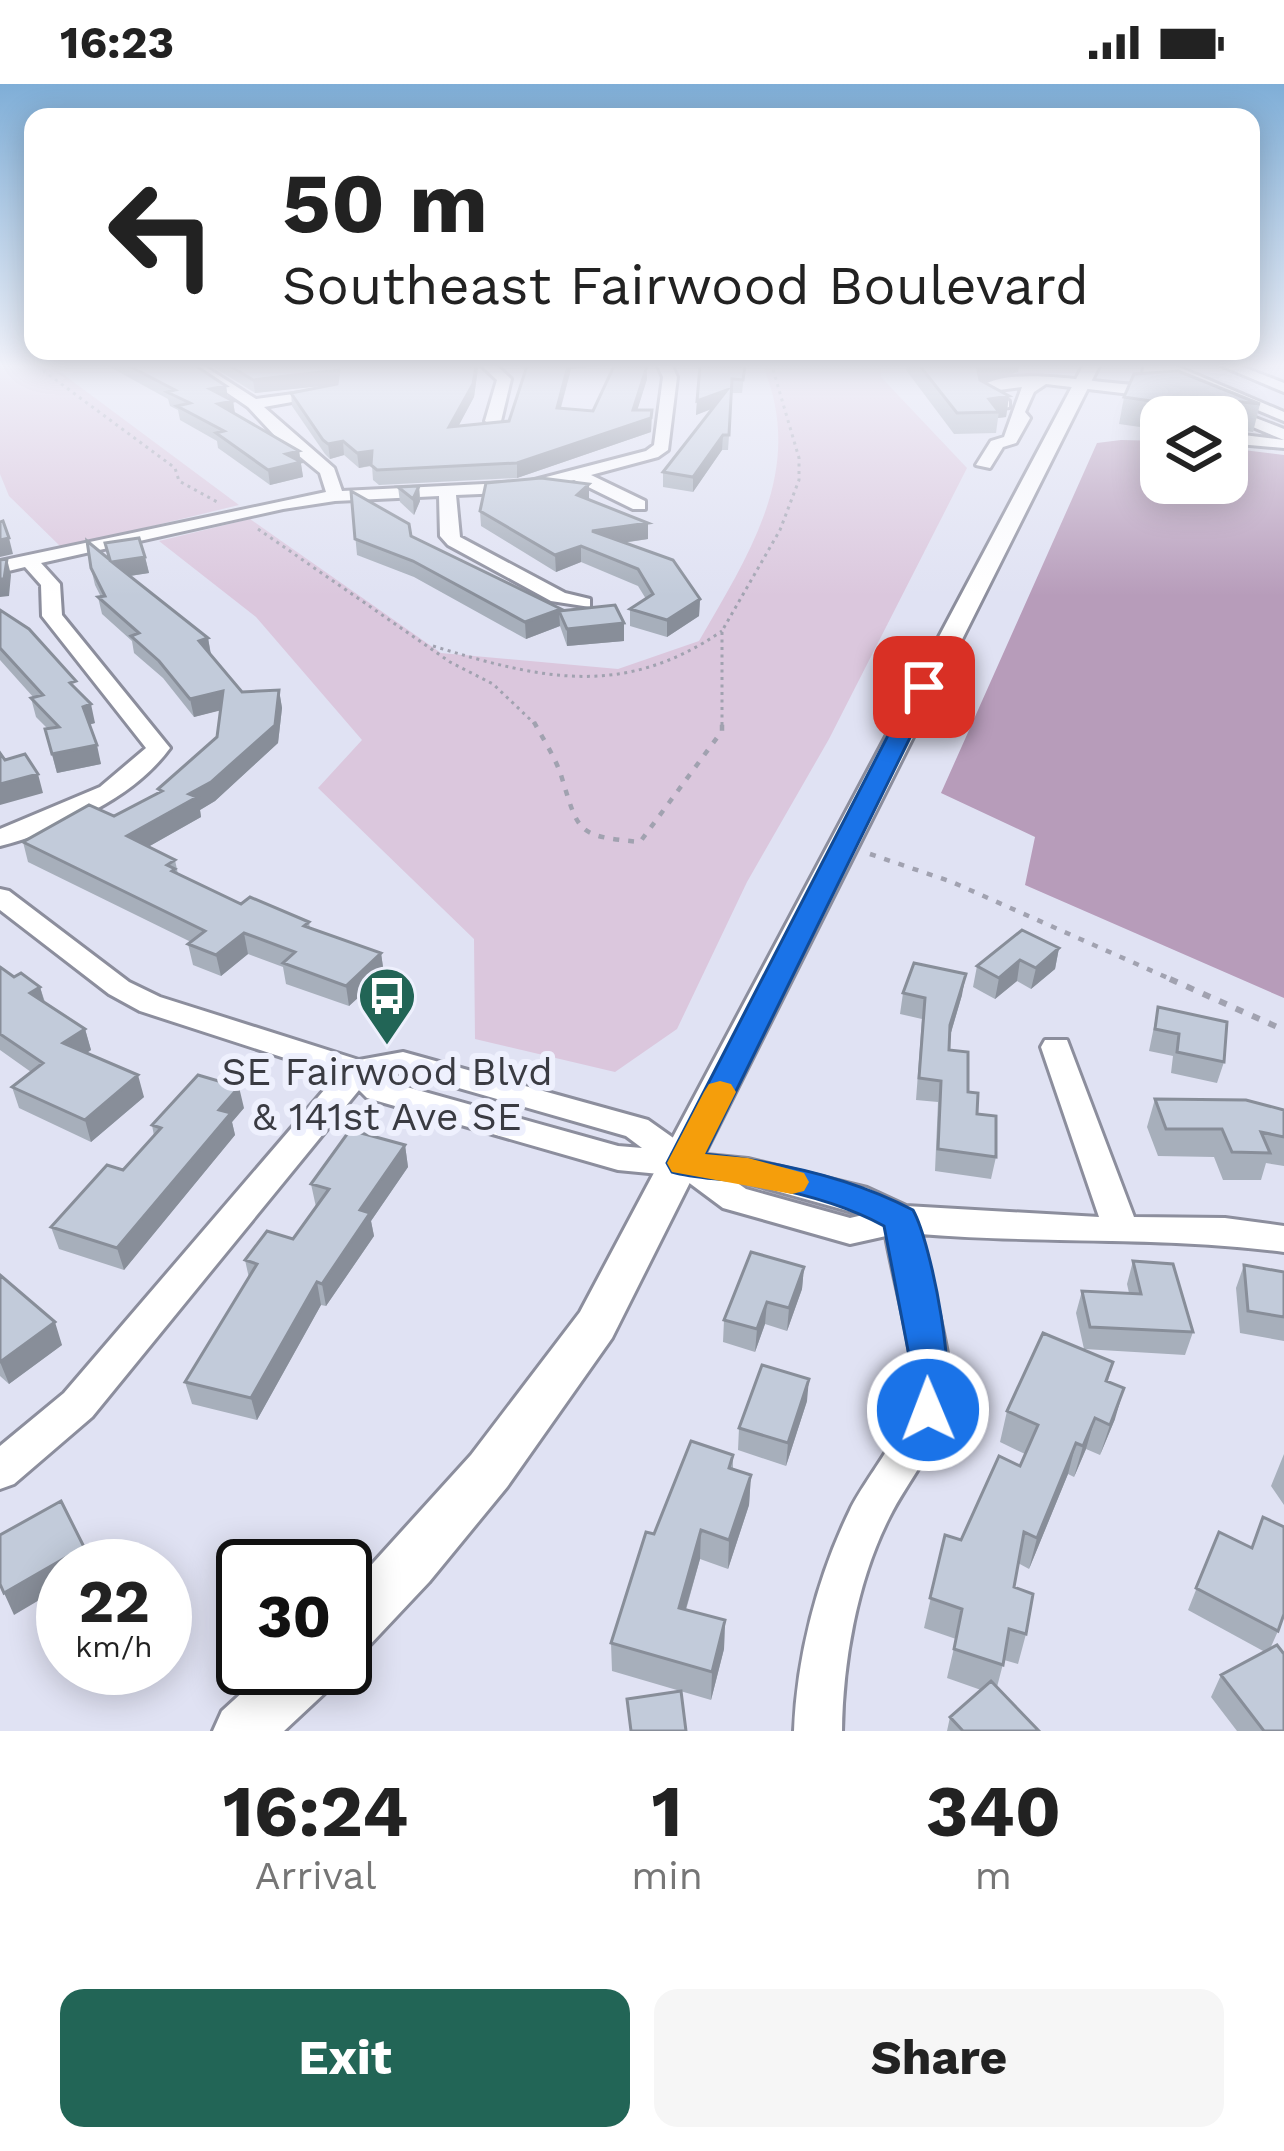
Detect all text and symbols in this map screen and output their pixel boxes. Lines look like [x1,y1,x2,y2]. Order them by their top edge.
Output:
text: 16:23 [60,16,174,69]
text: 50 m [282,154,488,252]
icon: left [84,156,240,312]
text: Southeast Fairwood Boulevard [282,254,1089,317]
map controls [1140,396,1248,504]
button: layers [1140,396,1248,504]
pin [873,636,975,738]
icon: arrive [891,654,957,720]
bus stop icon: SE Fairwood Blvd & 141st Ave SE [356,965,418,1047]
place label: SE Fairwood Blvd & 141st Ave SE [221,1049,553,1139]
position arrow [865,1347,991,1473]
speed limit sign: 30 [216,1539,372,1695]
text: 22 [78,1566,150,1637]
text: km/h [75,1629,153,1664]
text: 16:24 [223,1769,408,1853]
text: 1 [652,1769,683,1853]
text: 340 [926,1769,1061,1853]
text: Arrival [255,1853,376,1898]
text: min [631,1853,703,1898]
text: m [975,1853,1012,1898]
button: Exit [60,1989,630,2127]
button: Share [654,1989,1224,2127]

